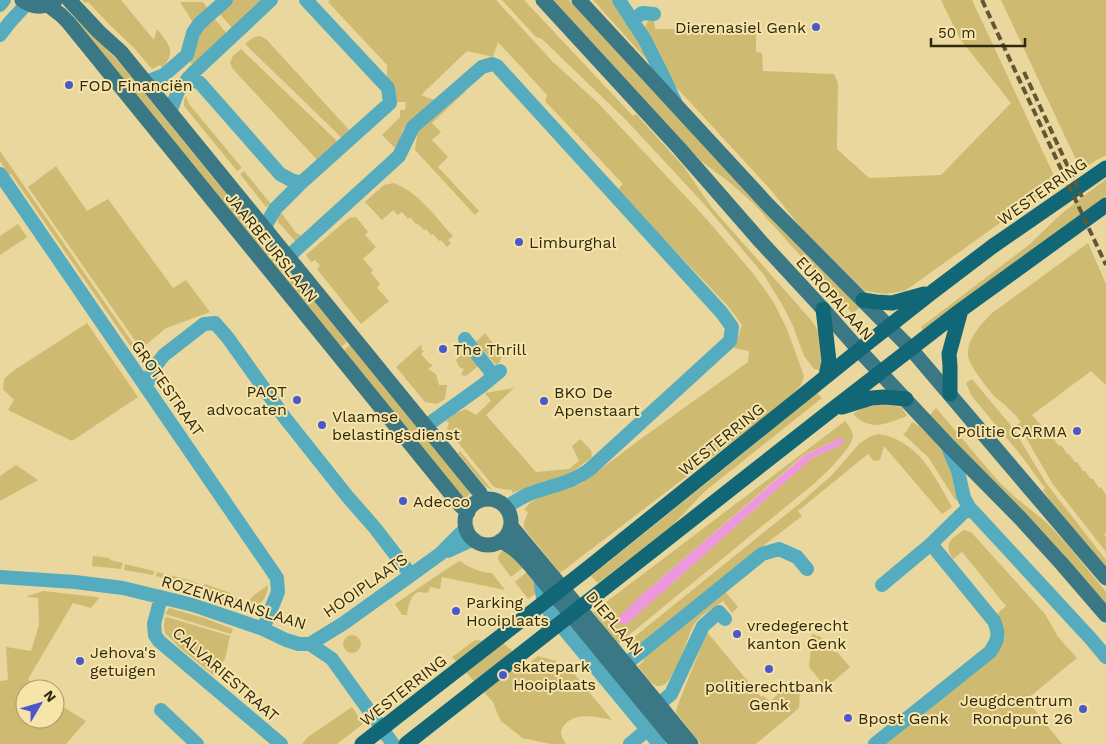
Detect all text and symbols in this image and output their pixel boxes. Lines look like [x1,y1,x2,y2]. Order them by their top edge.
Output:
scale bar [931,15,1025,47]
place label: Dierenasiel Genk [675,18,806,37]
marker: Dierenasiel Genk [810,21,822,33]
text: 50 m [938,24,975,42]
place label: FOD Financiën [79,76,193,95]
marker: FOD Financiën [63,79,75,91]
street label: WESTERRING [994,154,1091,229]
street label: JAARBEURSLAAN [222,189,322,306]
place label: Limburghal [529,233,617,252]
marker: Limburghal [513,236,525,248]
street label: EUROPALAAN [792,253,877,344]
street label: GROTESTRAAT [127,337,208,440]
place label: The Thrill [453,340,526,359]
marker: The Thrill [437,343,449,355]
place label: PAQT advocaten [206,382,287,419]
place label: BKO De Apenstaart [554,383,640,420]
marker: PAQT advocaten [291,394,303,406]
marker: BKO De Apenstaart [538,395,550,407]
street label: WESTERRING [675,399,768,480]
place label: Vlaamse belastingsdienst [332,407,460,444]
marker: Vlaamse belastingsdienst [316,419,328,431]
place label: Politie CARMA [957,422,1067,441]
marker: Politie CARMA [1071,425,1083,437]
place label: Adecco [413,492,470,511]
marker: Adecco [397,495,409,507]
street label: HOOIPLAATS [319,549,411,622]
street label: ROZENKRANSLAAN [159,571,309,634]
street label: DIEPLAAN [582,587,647,660]
place label: Parking Hooiplaats [466,593,549,630]
marker: Parking Hooiplaats [450,605,462,617]
place label: vredegerecht kanton Genk [747,616,849,653]
street label: CALVARIESTRAAT [169,623,283,726]
marker: vredegerecht kanton Genk [731,628,743,640]
place label: Jehova's getuigen [90,643,156,680]
street label: WESTERRING [356,651,450,730]
marker: Jehova's getuigen [74,655,86,667]
place label: skatepark Hooiplaats [513,657,596,694]
marker: politierechtbank Genk [763,663,775,675]
marker: skatepark Hooiplaats [497,669,509,681]
place label: politierechtbank Genk [705,677,833,714]
north arrow [15,679,65,729]
text: N [41,687,60,705]
place label: Jeugdcentrum Rondpunt 26 [960,691,1073,728]
marker: Jeugdcentrum Rondpunt 26 [1077,703,1089,715]
place label: Bpost Genk [858,709,948,728]
marker: Bpost Genk [842,712,854,724]

